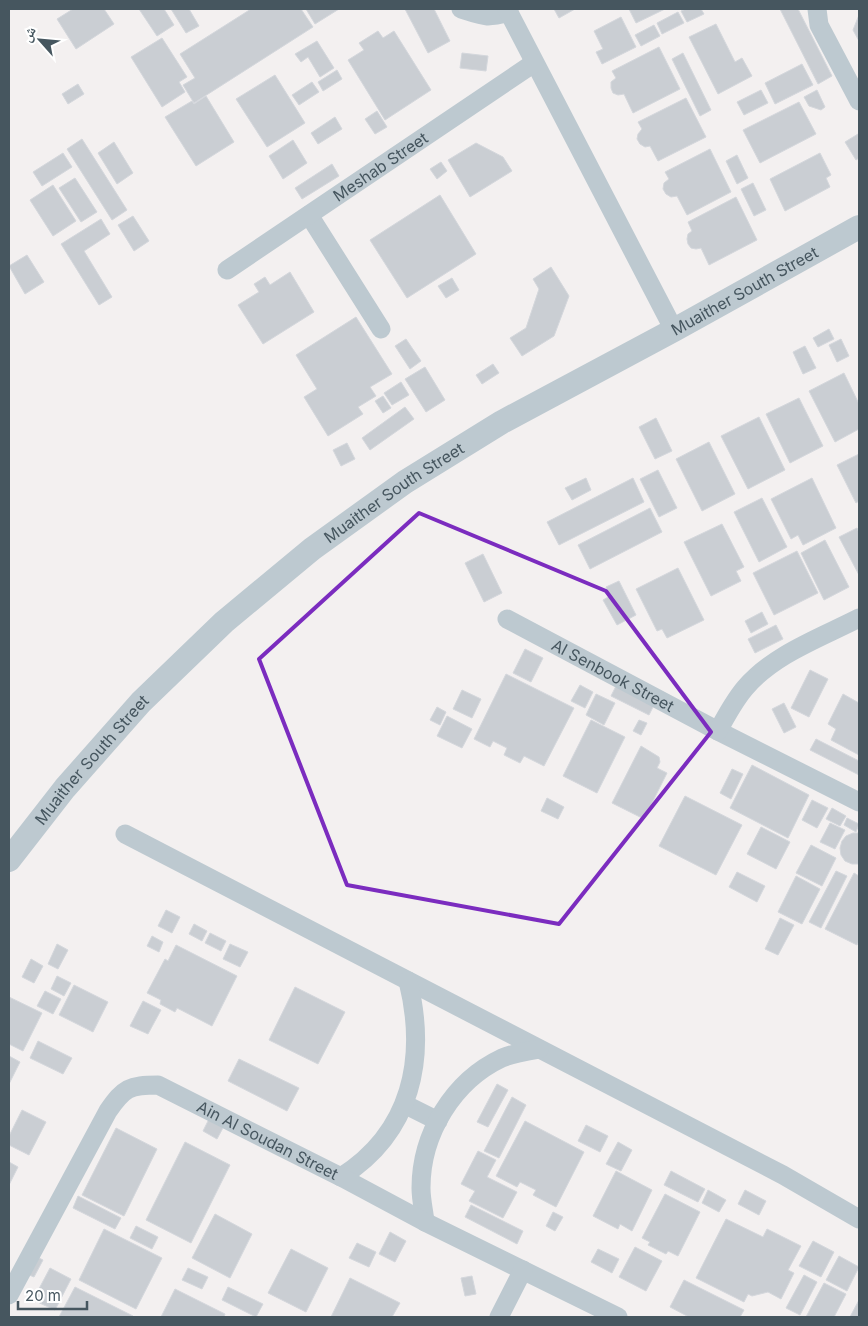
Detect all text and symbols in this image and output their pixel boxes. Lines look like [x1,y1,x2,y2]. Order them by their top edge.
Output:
north arrow [15,15,65,65]
text: ش [17,23,40,45]
street label: Meshab Street [329,127,432,206]
street label: Muaither South Street [668,242,821,340]
street label: Muaither South Street [320,438,467,547]
street label: Al Senbook Street [548,635,678,716]
street label: Muaither South Street [30,690,153,829]
street label: Ain Al Soudan Street [194,1096,342,1184]
scale bar [18,1278,86,1310]
text: 20 m [25,1286,61,1305]

